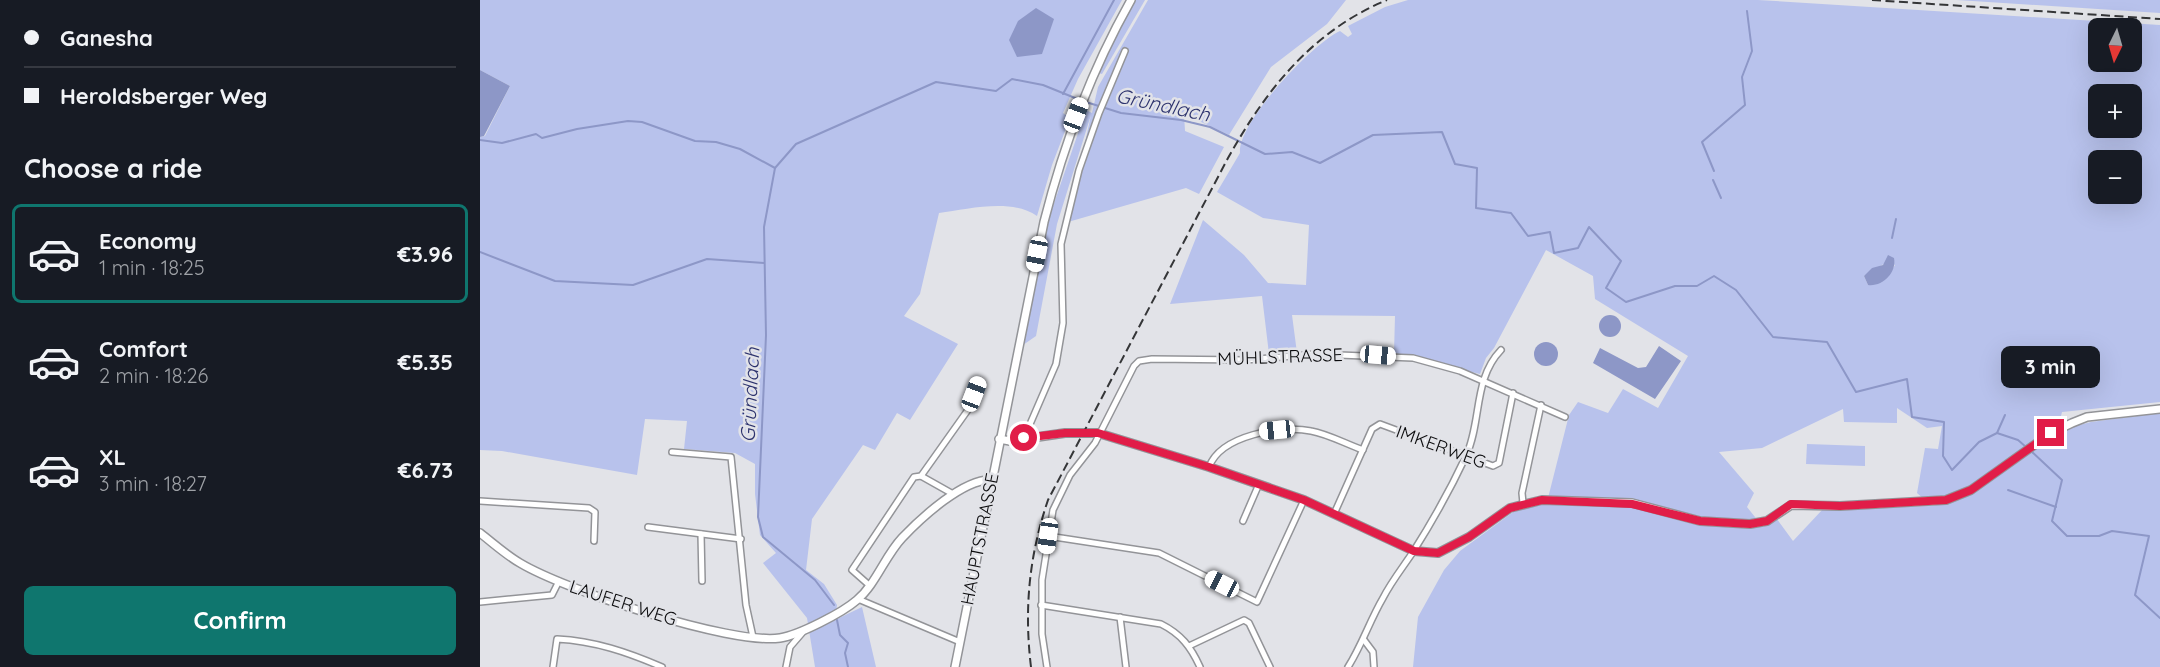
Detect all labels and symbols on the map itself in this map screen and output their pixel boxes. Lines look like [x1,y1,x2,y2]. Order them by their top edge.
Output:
north arrow [2088,18,2142,72]
water label: Gründlach [1114,82,1213,127]
car [1061,95,1091,135]
car [1025,235,1049,273]
street label: MÜHLSTRASSE [1217,343,1343,370]
car [1359,344,1397,366]
water label: Gründlach [735,346,765,443]
callout: 3 min [2002,346,2100,388]
car [959,374,989,414]
car [1258,419,1296,441]
route end [2037,419,2064,446]
street label: IMKERWEG [1393,420,1489,473]
route start [1010,424,1037,451]
street label: HAUPTSTRASSE [955,471,1004,607]
car [1037,517,1059,555]
car [1202,568,1242,600]
street label: LAUFER WEG [567,574,680,631]

